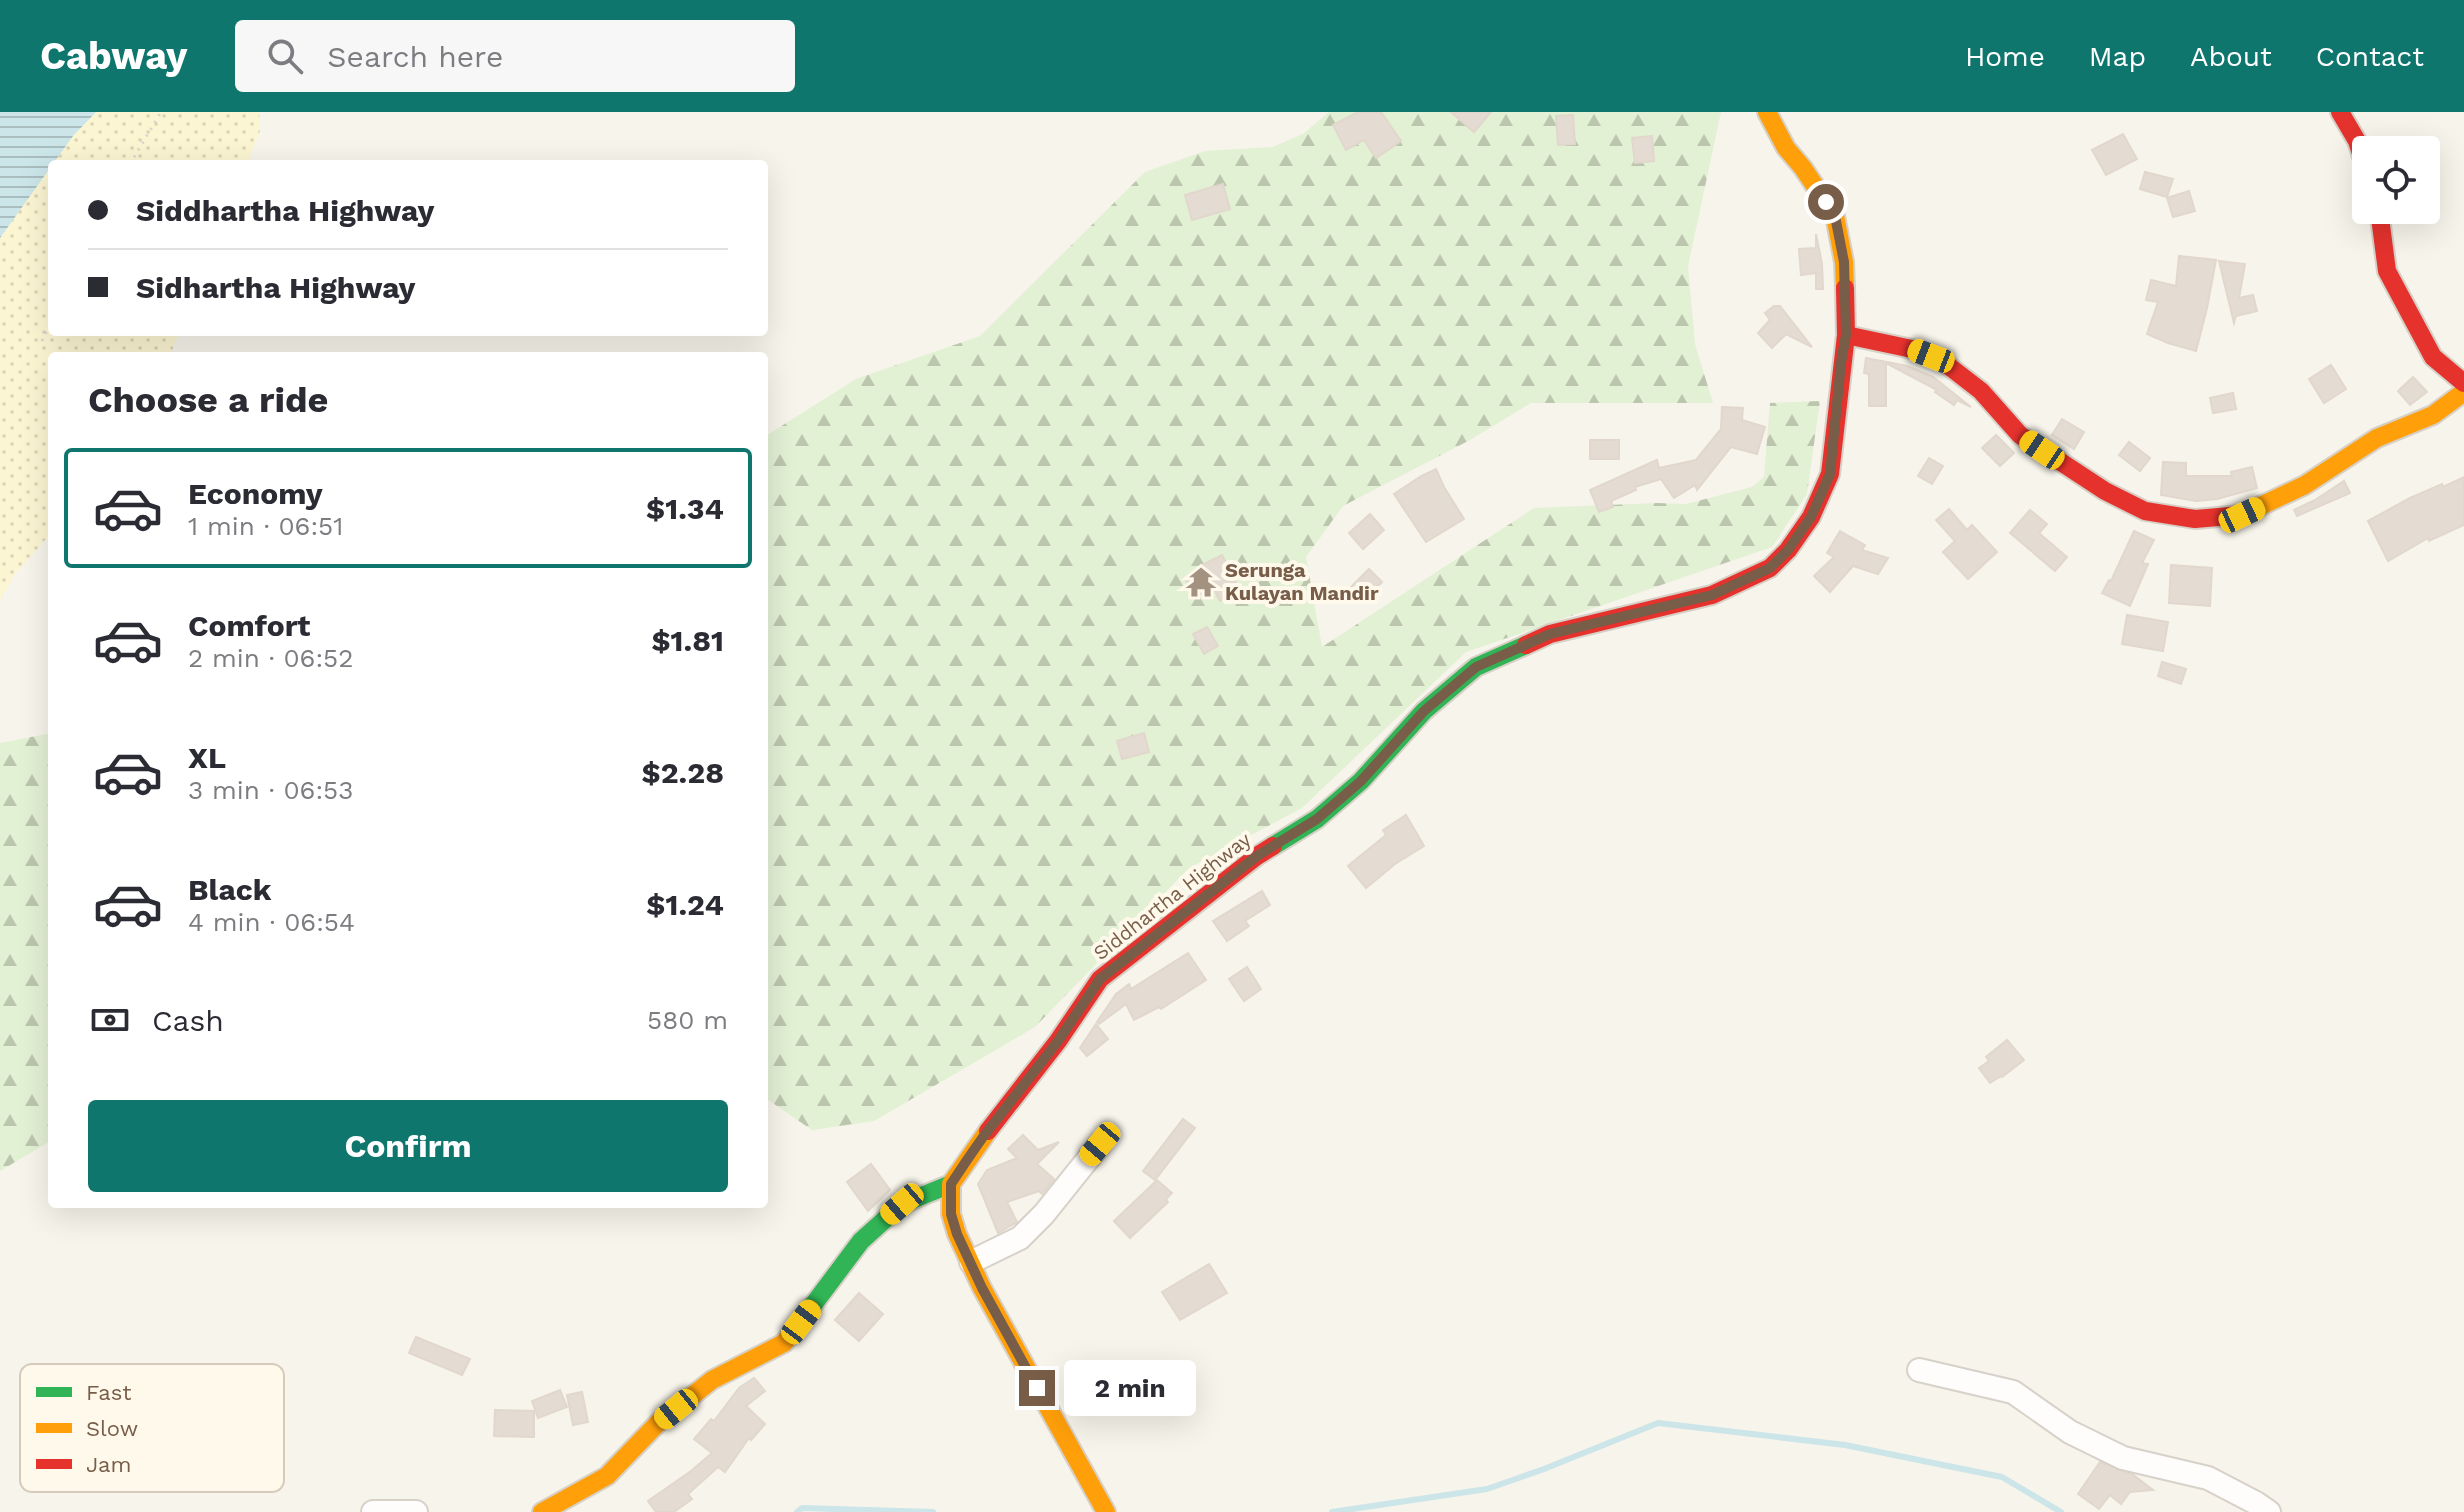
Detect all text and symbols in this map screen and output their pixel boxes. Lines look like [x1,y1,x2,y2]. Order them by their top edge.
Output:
search box [235,20,795,92]
text: Cabway [40,34,187,78]
icon: search [263,34,307,78]
text: Search here [327,39,503,74]
text: Home [1965,40,2045,73]
text: Map [2089,40,2146,73]
text: About [2190,40,2272,73]
text: Contact [2316,40,2424,73]
map controls [2352,136,2440,224]
button: locate [2352,136,2440,224]
route start [1808,184,1844,220]
text: Siddhartha Highway [136,193,434,228]
text: Sidhartha Highway [136,270,416,305]
car [1904,336,1958,376]
text: Choose a ride [88,379,328,421]
car [2015,427,2069,473]
icon: car [92,472,164,544]
text: Economy [188,476,323,511]
text: $1.34 [646,491,724,526]
car [2215,494,2269,536]
text: 1 min · 06:51 [188,511,343,541]
place label: Serunga Kulayan Mandir [1225,558,1379,605]
temple icon: Serunga Kulayan Mandir [1184,565,1218,599]
icon: car [92,604,164,676]
text: Comfort [188,608,310,643]
text: $1.81 [651,623,724,658]
text: 2 min · 06:52 [188,643,353,673]
icon: car [92,736,164,808]
text: XL [188,740,226,775]
text: $2.28 [642,755,724,790]
text: 3 min · 06:53 [188,775,353,805]
street label: Siddhartha Highway [1088,827,1256,965]
icon: car [92,868,164,940]
text: Black [188,872,272,907]
text: $1.24 [646,887,724,922]
text: 4 min · 06:54 [188,907,355,937]
icon: cash [88,998,132,1042]
text: Cash [152,1003,224,1038]
text: 580 m [647,1005,728,1035]
button: Confirm [88,1100,728,1192]
car [1075,1118,1125,1170]
car [876,1179,928,1229]
car [777,1296,825,1348]
callout: 2 min [1065,1360,1197,1416]
legend [20,1364,284,1492]
route end [1019,1370,1055,1406]
text: 2 min [1094,1373,1166,1403]
text: Fast [86,1380,132,1405]
car [650,1385,702,1433]
text: Slow [86,1416,138,1441]
text: Jam [86,1452,131,1477]

